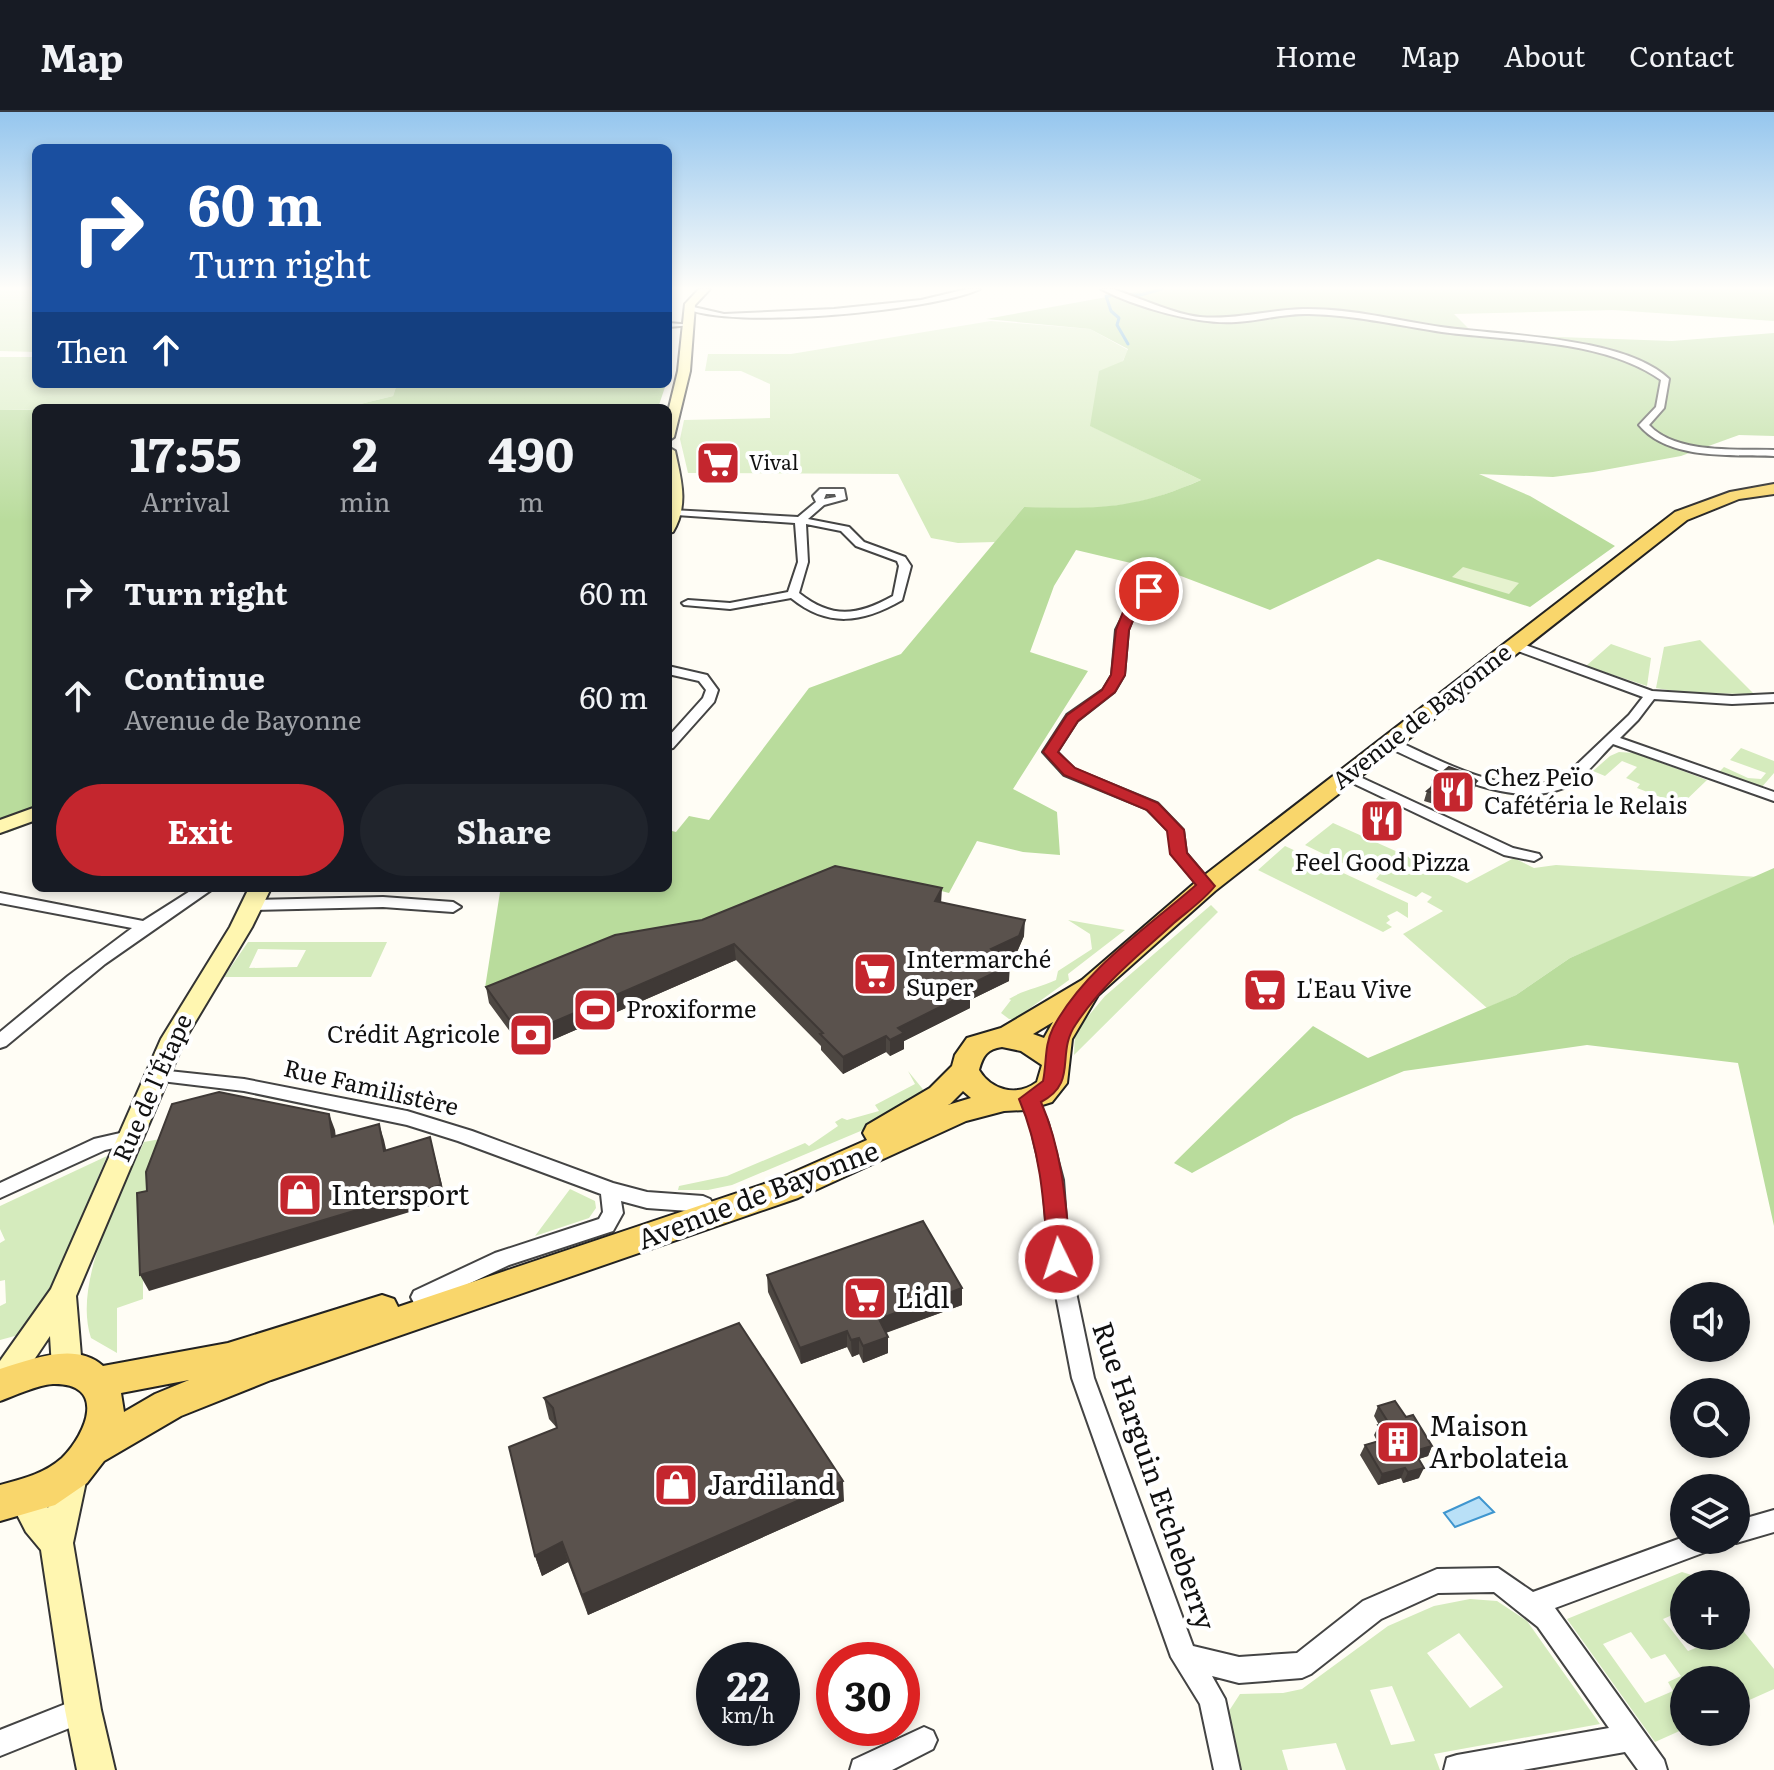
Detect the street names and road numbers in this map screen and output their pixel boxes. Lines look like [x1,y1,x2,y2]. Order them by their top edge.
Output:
street label: Avenue de Bayonne [1323,634,1518,796]
street label: Rue de l'Étape [102,1007,199,1167]
street label: Rue Familistère [281,1048,462,1123]
street label: Avenue de Bayonne [630,1128,884,1259]
street label: Rue Harguin Etcheberry [1083,1316,1229,1636]

